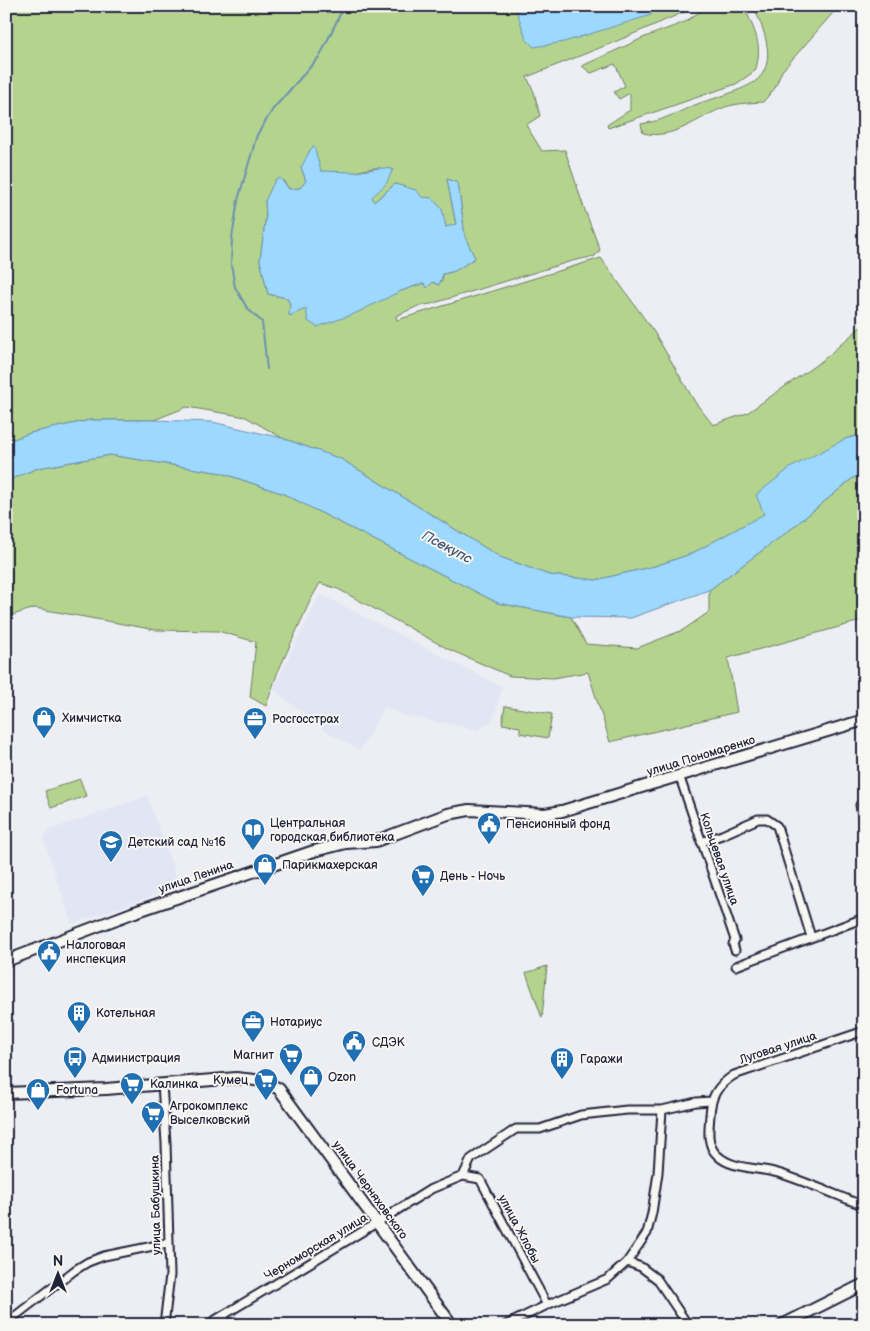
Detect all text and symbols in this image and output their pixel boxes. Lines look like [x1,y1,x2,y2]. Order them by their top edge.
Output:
water label: Псекупс [419,527,475,567]
shop icon: Химчистка [31,705,57,739]
office icon: Росгосстрах [242,706,268,740]
place label: Химчистка [62,711,122,726]
place label: Росгосстрах [272,712,340,727]
street label: улица Пономаренко [645,732,757,780]
public building icon: Пенсионный фонд [476,811,502,845]
street label: Кольцевая улица [696,811,742,907]
place label: Центральная городская библиотека [270,816,395,845]
library icon: Центральная городская библиотека [240,817,266,851]
place label: Пенсионный фонд [506,817,611,832]
school or university icon: Детский сад №16 [98,829,124,863]
place label: Детский сад №16 [128,835,226,850]
shop icon: Парикмахерская [252,852,278,886]
street label: улица Ленина [157,857,235,897]
place label: Парикмахерская [282,858,378,873]
supermarket icon: День - Ночь [410,863,436,897]
place label: День - Ночь [440,869,505,884]
place label: Налоговая инспекция [66,938,126,967]
public building icon: Налоговая инспекция [36,939,62,973]
building icon: Котельная [66,1000,92,1034]
place label: Котельная [96,1006,156,1021]
office icon: Нотариус [240,1009,266,1043]
place label: Нотариус [270,1015,322,1030]
street label: Луговая улица [737,1028,819,1068]
public building icon: СДЭК [341,1029,367,1063]
place label: СДЭК [372,1035,405,1050]
supermarket icon: Магнит [278,1042,304,1076]
bus stop icon: Администрация [62,1045,88,1079]
building icon: Гаражи [549,1046,575,1080]
place label: Магнит [233,1048,274,1063]
place label: Администрация [91,1051,181,1066]
place label: Гаражи [580,1052,623,1067]
shop icon: Ozon [298,1064,324,1098]
supermarket icon: Кумец [253,1067,279,1101]
place label: Ozon [328,1070,356,1085]
supermarket icon: Калинка [119,1071,145,1105]
place label: Кумец [213,1073,248,1088]
shop icon: Fortuna [25,1077,51,1111]
place label: Калинка [150,1077,198,1092]
place label: Fortuna [56,1083,98,1098]
place label: Агрокомплекс Выселковский [169,1099,250,1128]
supermarket icon: Агрокомплекс Выселковский [140,1100,166,1134]
street label: улица Черняховского [329,1138,411,1242]
street label: улица Бабушкина [148,1155,164,1255]
street label: улица Жлобы [495,1192,543,1266]
street label: Черноморская улица [262,1210,370,1284]
north arrow [32,1248,82,1298]
text: N [53,1253,63,1270]

